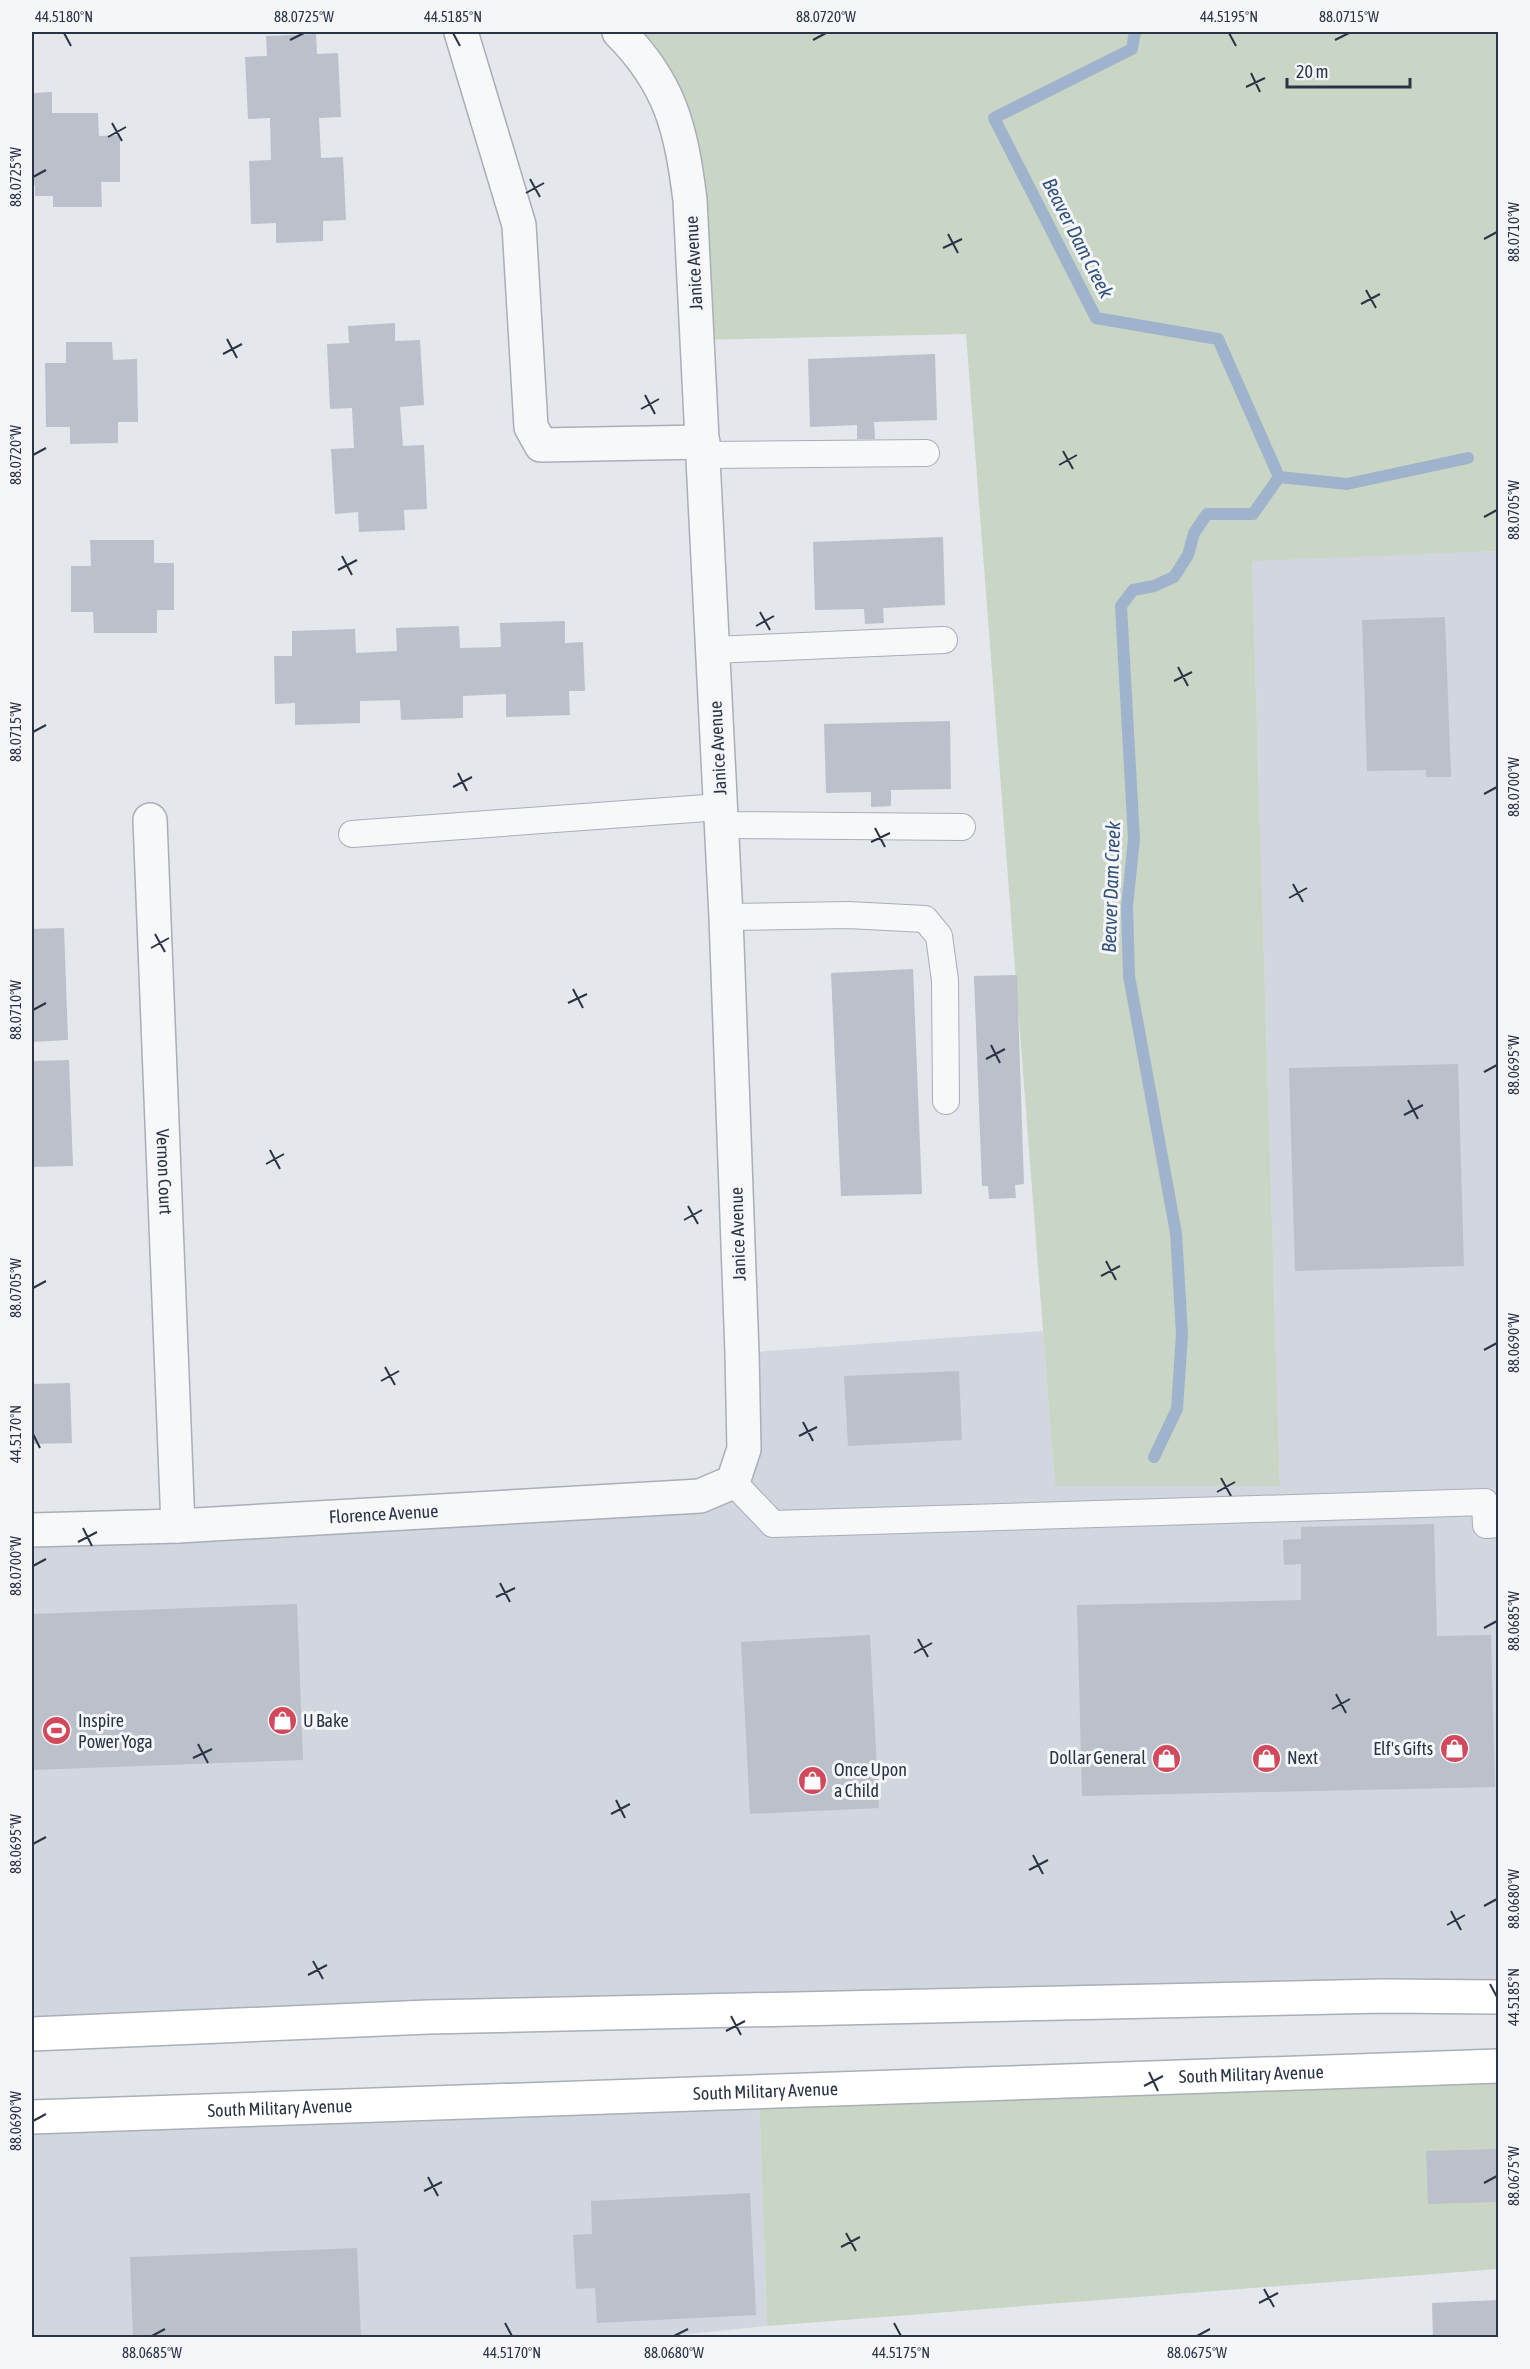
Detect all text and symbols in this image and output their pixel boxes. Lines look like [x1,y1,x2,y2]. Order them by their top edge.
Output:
text: 44.5180°N [35,8,93,25]
text: 88.0725°W [274,8,334,25]
text: 44.5185°N [424,8,482,25]
text: 88.0720°W [796,8,856,25]
text: 44.5195°N [1200,8,1258,25]
text: 88.0715°W [1319,8,1379,25]
scale bar [1287,51,1410,89]
text: 20 m [1296,61,1328,82]
text: 88.0725°W [7,147,24,207]
water label: Beaver Dam Creek [1038,174,1119,302]
text: 88.0710°W [1505,202,1522,262]
street label: Janice Avenue [681,215,706,311]
text: 88.0720°W [7,425,24,485]
text: 88.0705°W [1505,480,1522,540]
street label: Janice Avenue [705,700,730,796]
text: 88.0715°W [7,702,24,762]
text: 88.0700°W [1505,757,1522,817]
water label: Beaver Dam Creek [1097,821,1124,953]
text: 88.0710°W [7,980,24,1040]
text: 88.0695°W [1505,1035,1522,1095]
street label: Vernon Court [152,1128,177,1215]
street label: Janice Avenue [725,1187,750,1281]
text: 88.0705°W [7,1258,24,1318]
text: 88.0690°W [1505,1313,1522,1373]
text: 44.5170°N [7,1405,24,1463]
street label: Florence Avenue [328,1500,439,1527]
text: 88.0700°W [7,1536,24,1596]
text: 88.0685°W [1505,1591,1522,1651]
shop icon: U Bake [266,1705,298,1737]
place label: Inspire Power Yoga [78,1710,153,1752]
place label: U Bake [303,1710,349,1731]
sports icon: Inspire Power Yoga [41,1715,73,1747]
shop icon: Elf's Gifts [1438,1733,1470,1765]
place label: Elf's Gifts [1373,1738,1433,1759]
shop icon: Dollar General [1151,1742,1183,1774]
shop icon: Next [1250,1742,1282,1774]
place label: Dollar General [1049,1747,1146,1768]
place label: Next [1287,1747,1318,1768]
place label: Once Upon a Child [834,1759,907,1801]
shop icon: Once Upon a Child [797,1764,829,1796]
text: 88.0695°W [7,1814,24,1874]
text: 88.0680°W [1505,1869,1522,1929]
text: 44.5185°N [1505,1968,1522,2026]
street label: South Military Avenue [1178,2061,1324,2087]
street label: South Military Avenue [693,2078,838,2104]
text: 88.0690°W [7,2091,24,2151]
street label: South Military Avenue [207,2095,353,2121]
text: 88.0675°W [1505,2146,1522,2206]
text: 88.0685°W [122,2344,182,2361]
text: 44.5170°N [483,2344,541,2361]
text: 88.0680°W [644,2344,704,2361]
text: 44.5175°N [872,2344,930,2361]
text: 88.0675°W [1167,2344,1227,2361]

